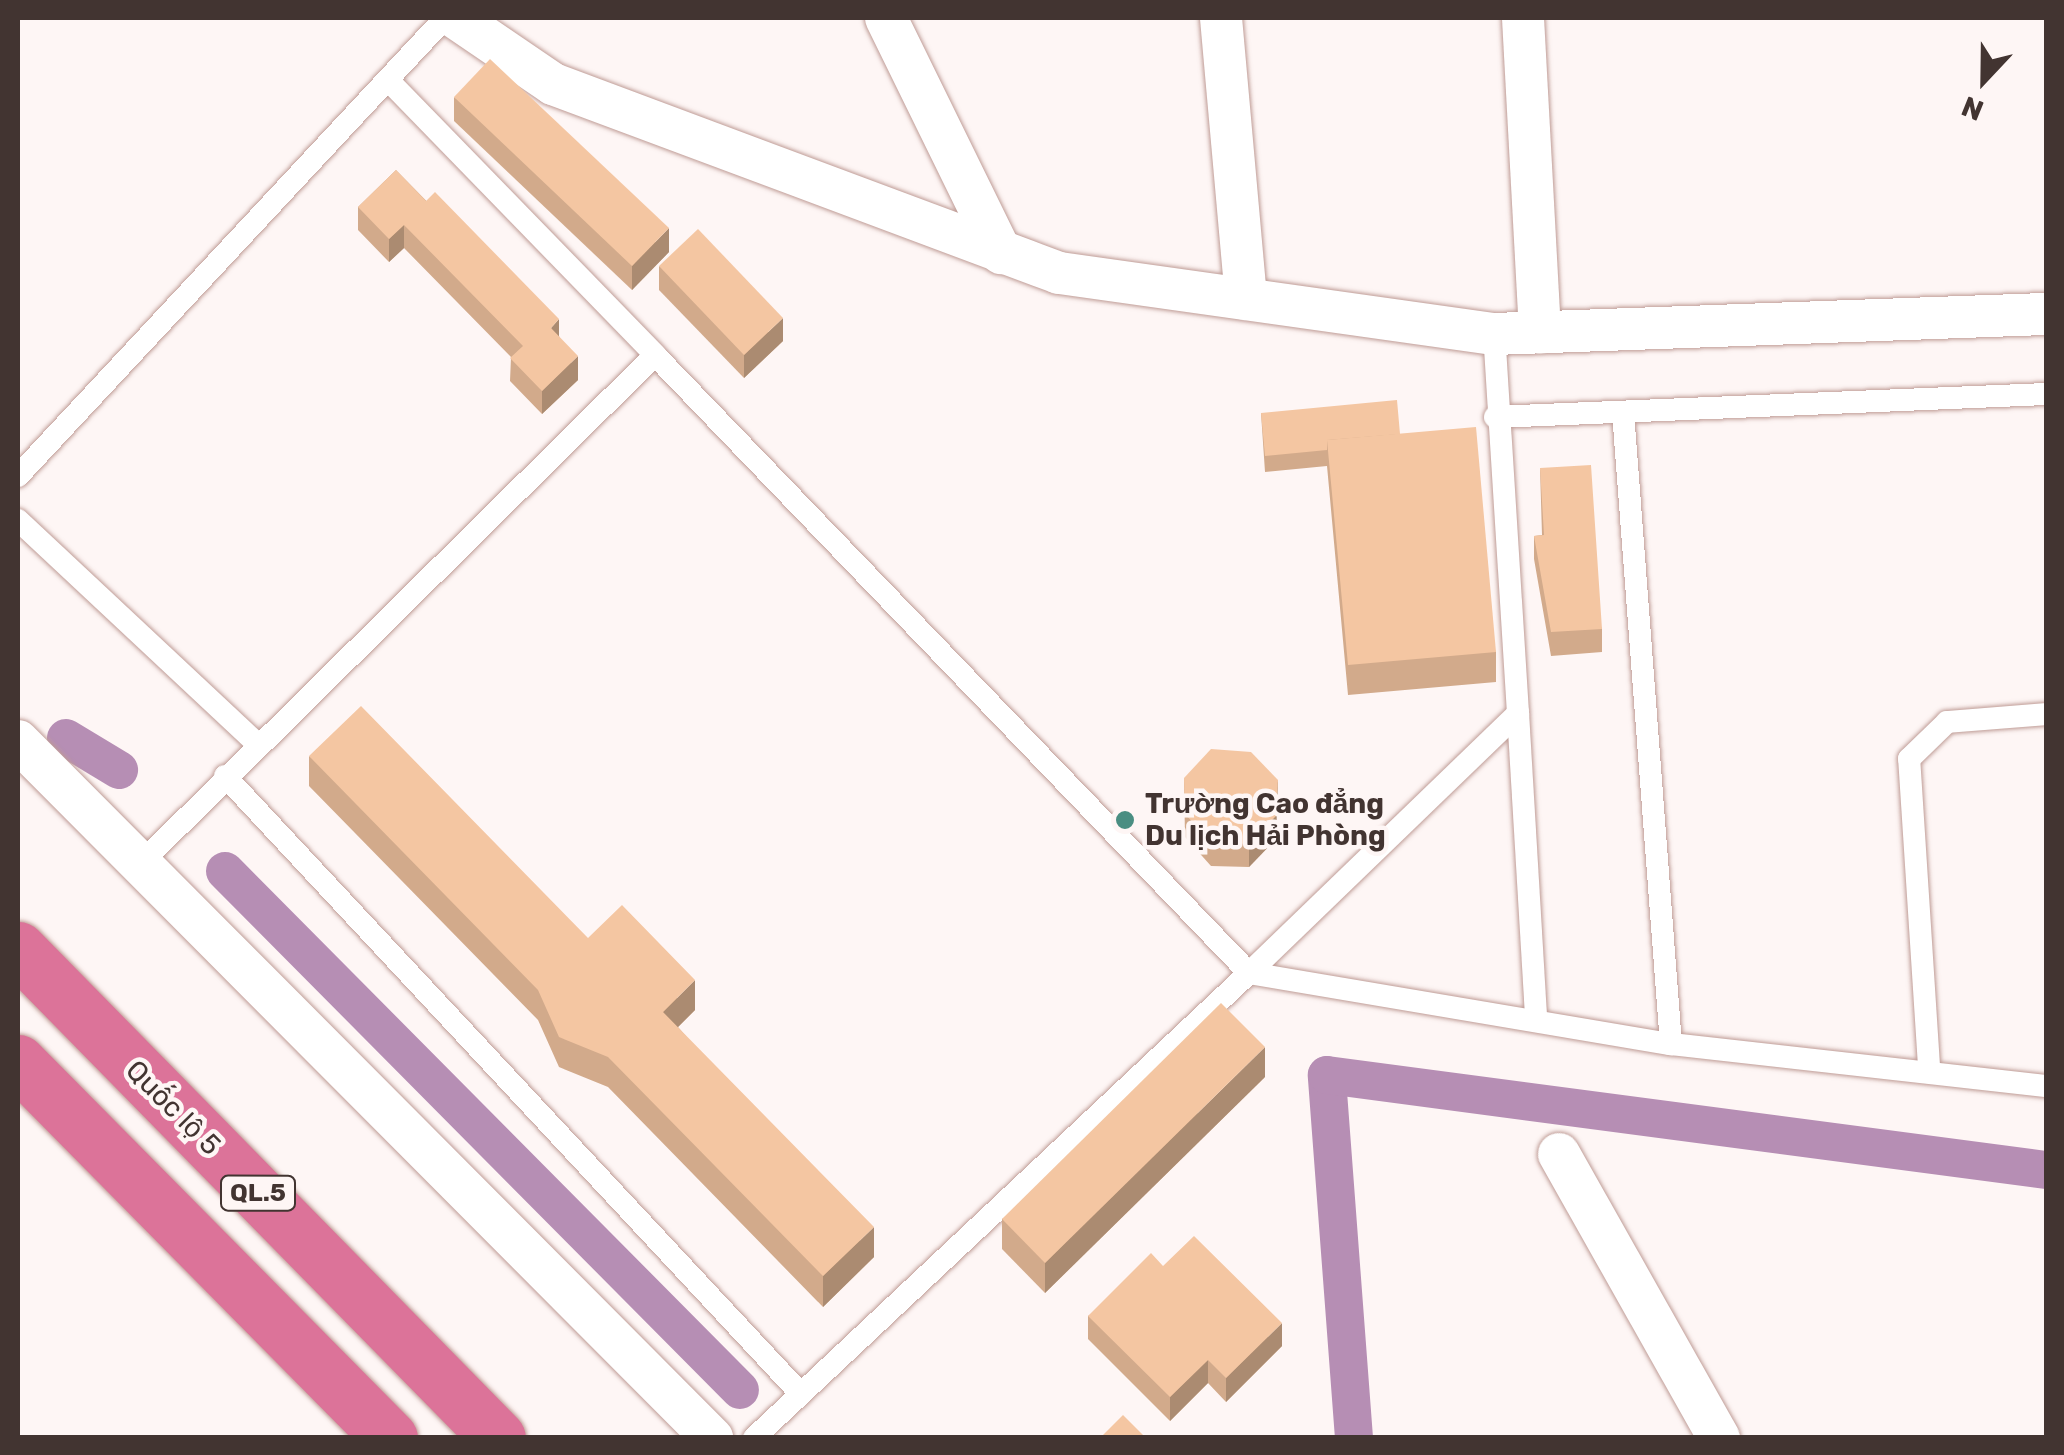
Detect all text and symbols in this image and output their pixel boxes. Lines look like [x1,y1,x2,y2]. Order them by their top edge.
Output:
north arrow [1934,30,2034,130]
text: N [1957,89,1988,127]
place label: Trường Cao đẳng Du lịch Hải Phòng [1145,787,1386,853]
marker: Trường Cao đẳng Du lịch Hải Phòng [1114,809,1136,831]
street label: Quốc lộ 5 [119,1054,227,1162]
road number: QL.5 [218,1173,298,1213]

